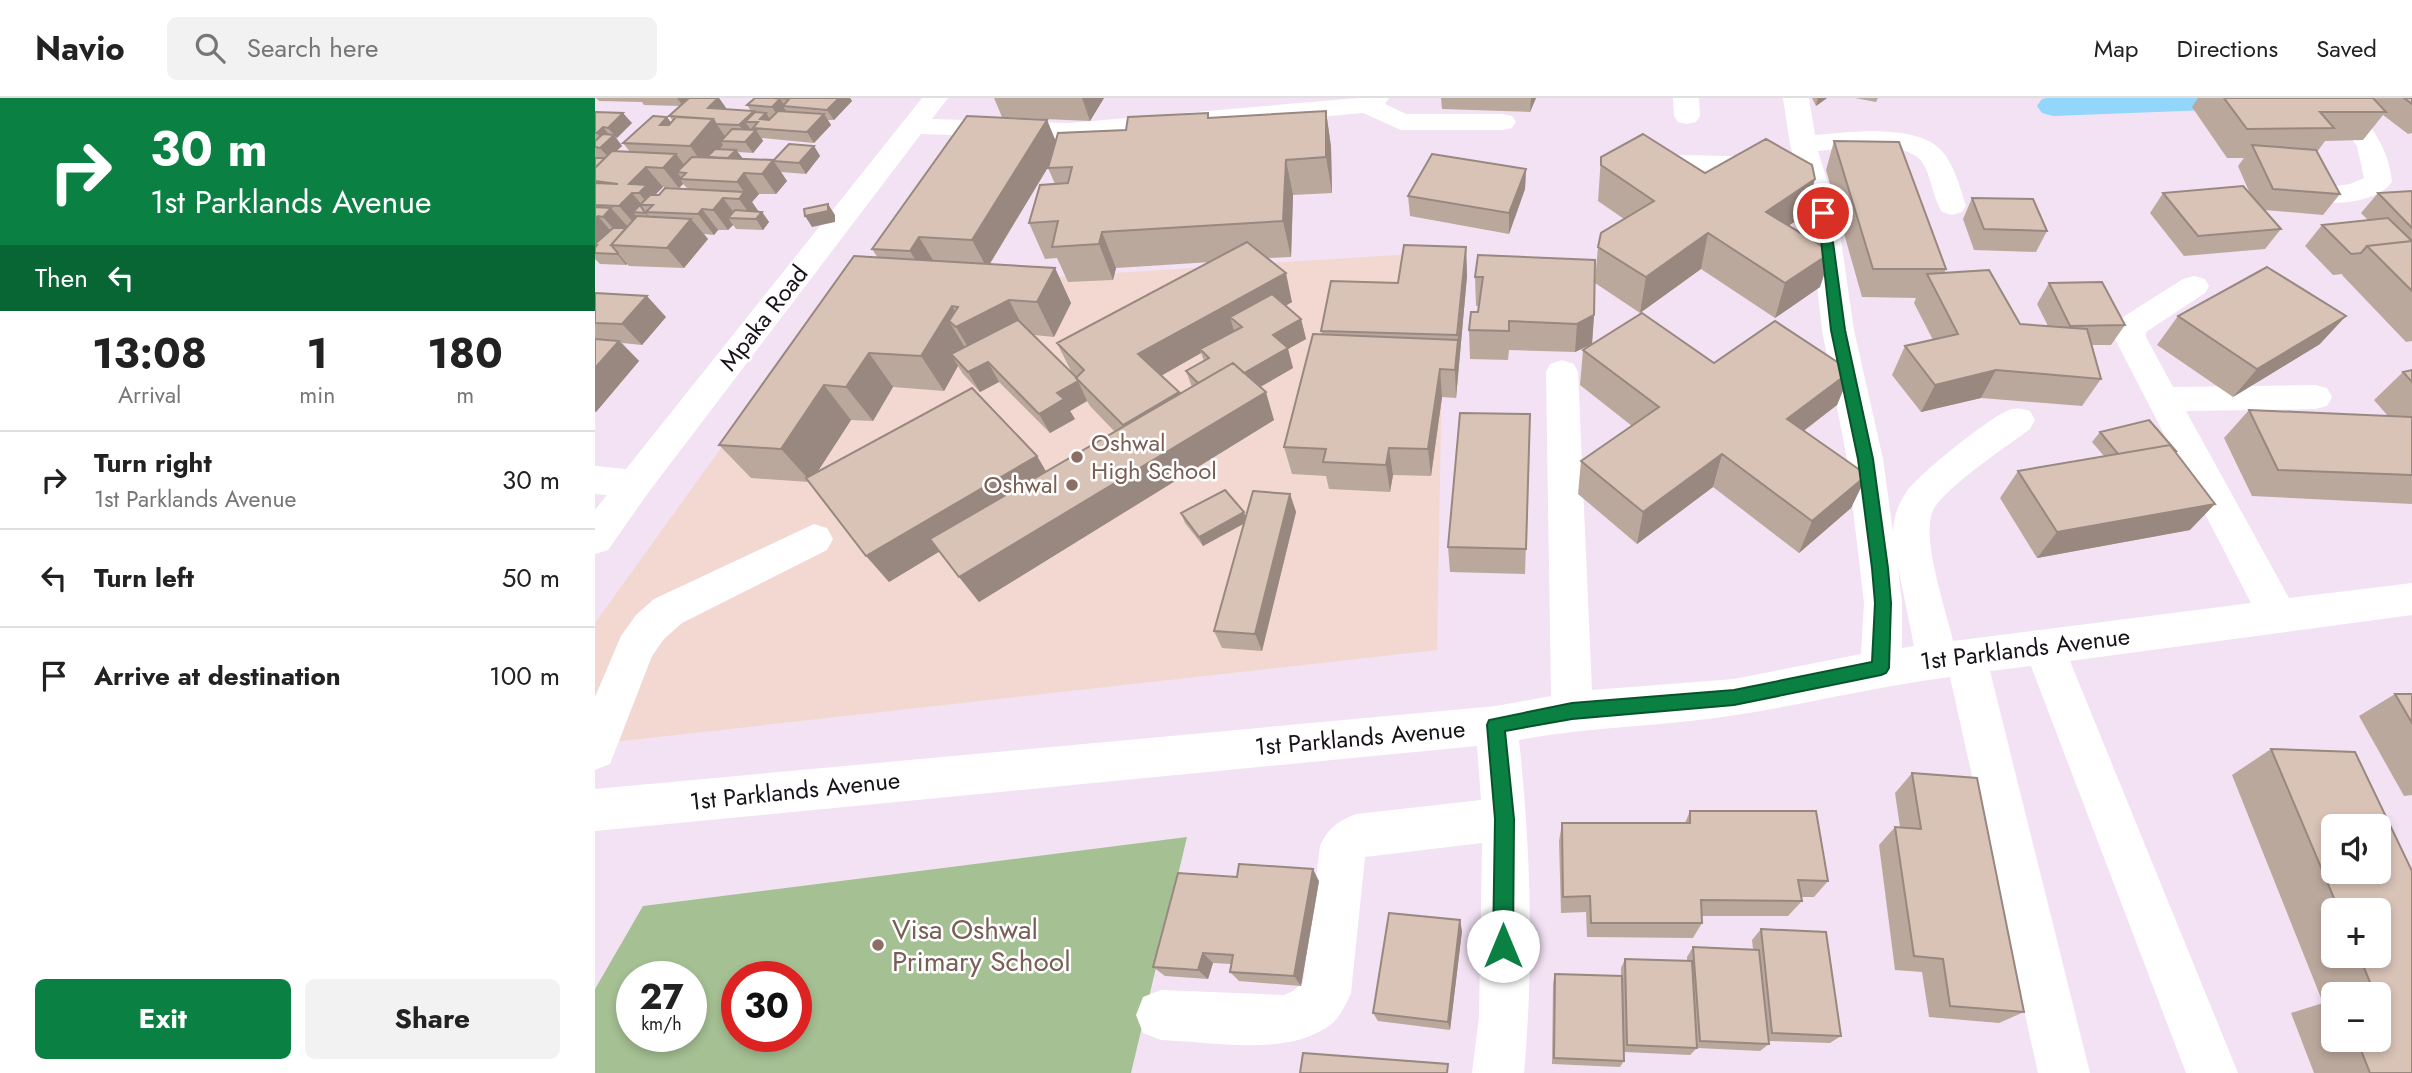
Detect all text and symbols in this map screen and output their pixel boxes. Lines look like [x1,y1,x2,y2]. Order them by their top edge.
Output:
search box [167,17,657,80]
text: Navio [35,25,125,72]
icon: search [191,29,229,67]
text: Search here [247,29,378,67]
text: Map [2094,31,2139,66]
text: Directions [2177,31,2278,66]
text: Saved [2316,31,2377,66]
text: 30 m [150,114,268,184]
icon: right [35,126,126,217]
text: 1st Parklands Avenue [150,179,432,225]
pin [1793,183,1853,243]
icon: arrive [1804,194,1842,232]
street label: Mpaka Road [711,257,816,378]
text: Then [35,259,88,297]
icon: left [102,259,140,297]
text: 13:08 [92,323,207,384]
text: 1 [307,323,328,384]
text: 180 [427,323,503,384]
text: Arrival [118,378,181,412]
text: min [299,378,335,412]
text: m [456,378,474,412]
place label: Oshwal High School [1091,425,1217,488]
text: Turn right [94,444,212,482]
marker: Oshwal High School [1069,449,1085,465]
icon: right [35,461,73,499]
text: 30 m [502,461,560,499]
place label: Oshwal [984,467,1058,502]
marker: Oshwal [1064,477,1080,493]
text: 1st Parklands Avenue [94,482,296,516]
icon: left [35,559,73,597]
text: Turn left [94,559,194,597]
text: 50 m [502,559,560,597]
street label: 1st Parklands Avenue [1918,618,2132,679]
icon: arrive [35,657,73,695]
text: Arrive at destination [94,657,341,695]
text: 100 m [489,657,560,695]
street label: 1st Parklands Avenue [1253,711,1467,764]
street label: 1st Parklands Avenue [688,762,902,819]
map controls [2321,814,2391,1052]
button: sound [2321,814,2391,884]
button: + [2321,898,2391,968]
place label: Visa Oshwal Primary School [892,909,1071,982]
position arrow [1466,909,1540,983]
marker: Visa Oshwal Primary School [870,937,886,953]
speed limit sign: 30 [721,961,812,1052]
text: 27 [639,972,684,1022]
button: Exit [35,979,291,1059]
button: Share [305,979,560,1059]
button: − [2321,982,2391,1052]
text: km/h [641,1011,682,1037]

